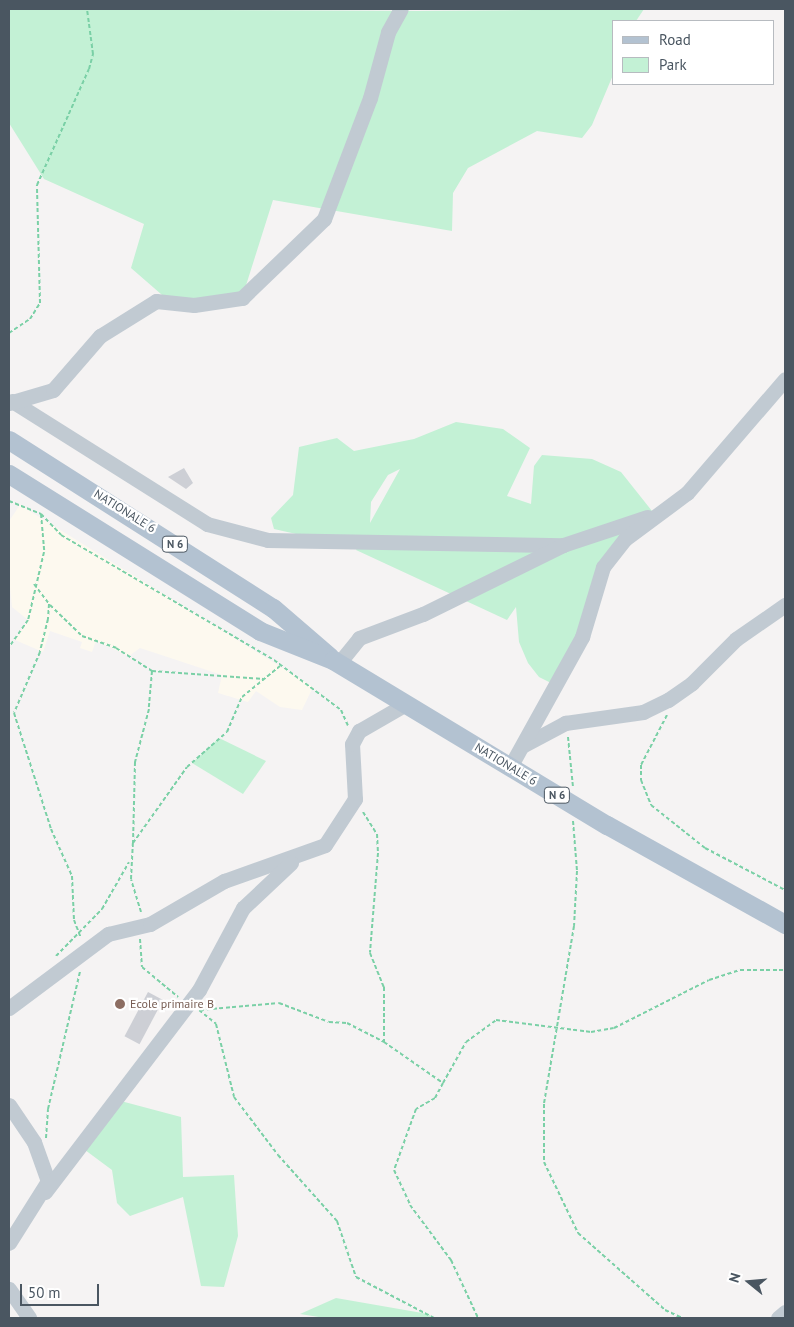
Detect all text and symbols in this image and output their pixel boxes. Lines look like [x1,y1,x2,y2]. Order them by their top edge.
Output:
legend [612,20,774,85]
text: Road [659,30,691,49]
text: Park [659,55,687,74]
street label: NATIONALE 6 [91,486,159,536]
road number: N 6 [161,536,189,552]
street label: NATIONALE 6 [472,740,540,788]
road number: N 6 [543,786,571,804]
place label: Ecole primaire B [130,997,214,1011]
marker: Ecole primaire B [114,998,126,1010]
north arrow [724,1257,774,1307]
text: N [725,1271,745,1285]
scale bar [22,1274,101,1306]
text: 50 m [28,1283,61,1302]

